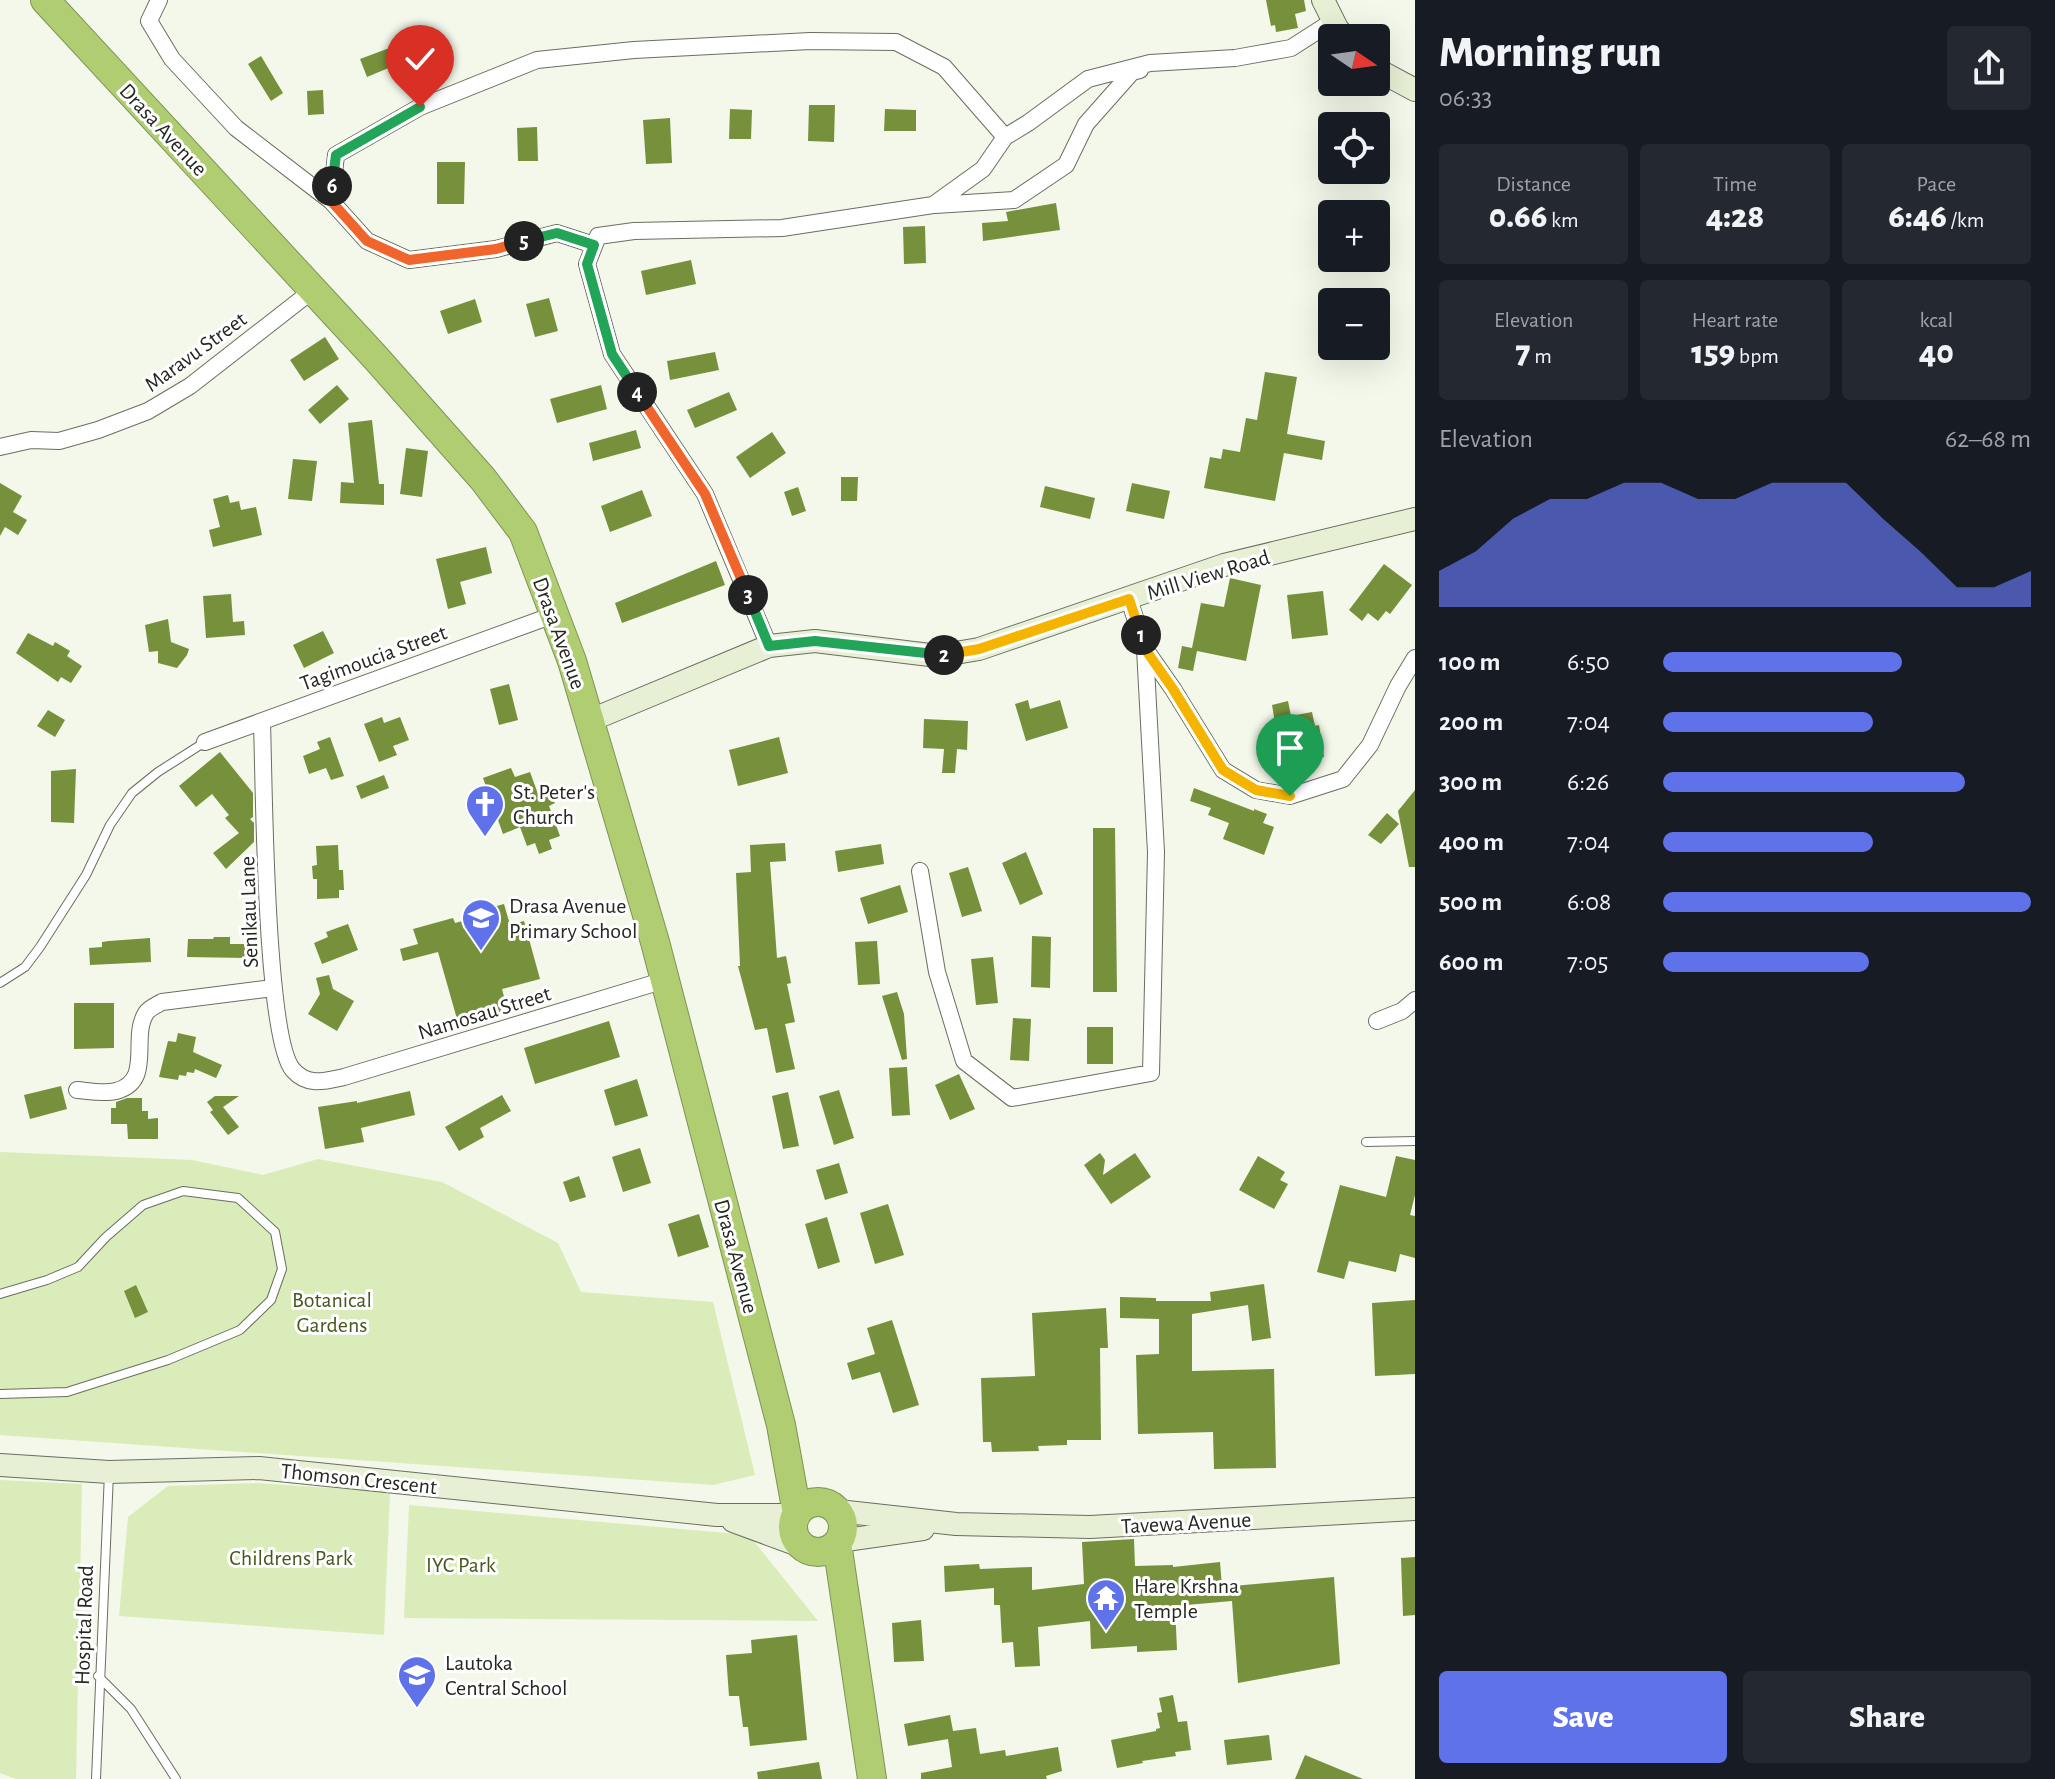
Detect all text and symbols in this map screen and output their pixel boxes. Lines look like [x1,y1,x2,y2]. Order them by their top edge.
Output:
north arrow [1318,24,1390,96]
map controls [1318,24,1390,360]
pin [386,25,454,107]
button: share [1947,26,2031,110]
text: Morning run [1439,31,1662,75]
icon: check [398,37,442,81]
street label: Drasa Avenue [115,79,211,180]
text: 06:33 [1439,85,1492,111]
button: locate [1318,112,1390,184]
pin: 6 [312,166,352,206]
text: Distance [1496,173,1571,195]
text: Time [1713,173,1757,195]
text: Pace [1917,173,1956,195]
text: 6 [327,175,337,197]
button: + [1318,200,1390,272]
text: 0.66 [1489,200,1547,234]
text: 4:28 [1706,200,1764,234]
text: 6:46 [1888,200,1947,234]
text: km [1547,209,1579,231]
text: /km [1947,209,1984,231]
pin: 5 [504,221,544,261]
text: 5 [519,230,529,252]
button: − [1318,288,1390,360]
street label: Maravu Street [141,308,251,396]
text: Elevation [1494,309,1573,331]
text: Heart rate [1692,309,1778,331]
text: kcal [1920,309,1953,331]
text: 7 [1516,336,1531,370]
text: 159 [1691,336,1735,370]
text: 40 [1919,336,1954,370]
text: m [1531,345,1552,367]
text: bpm [1735,345,1779,367]
pin: 4 [617,372,657,412]
text: 4 [631,381,643,403]
text: Elevation [1439,426,1533,452]
text: 62–68 m [1945,426,2031,452]
street label: Mill View Road [1144,546,1272,604]
street label: Drasa Avenue [529,574,589,692]
pin: 3 [728,575,768,615]
text: 3 [743,584,753,606]
pin: 1 [1121,615,1161,655]
street label: Tagimoucia Street [297,621,450,695]
text: 1 [1137,624,1145,646]
pin: 2 [924,635,964,675]
text: 2 [939,644,949,666]
text: 100 m [1439,649,1500,675]
text: 6:50 [1567,649,1610,675]
text: 200 m [1439,709,1503,735]
text: 7:04 [1567,709,1610,735]
pin [1256,714,1324,796]
icon: arrive [1268,726,1312,770]
text: 300 m [1439,769,1502,795]
text: 6:26 [1567,769,1609,795]
place label: St. Peter's Church [513,781,595,828]
church icon: St. Peter's Church [464,783,506,838]
text: 400 m [1439,829,1504,855]
text: 7:04 [1567,829,1610,855]
street label: Senikau Lane [236,856,262,968]
text: 500 m [1439,889,1502,915]
text: 6:08 [1567,889,1611,915]
place label: Drasa Avenue Primary School [509,895,637,942]
school or university icon: Drasa Avenue Primary School [460,897,502,952]
text: 600 m [1439,949,1504,975]
text: 7:05 [1567,949,1608,975]
street label: Namosau Street [415,982,553,1044]
street label: Drasa Avenue [710,1197,762,1316]
park label: Botanical Gardens [292,1289,372,1336]
street label: Thomson Crescent [280,1460,438,1498]
street label: Tavewa Avenue [1120,1509,1252,1537]
park label: Childrens Park [229,1547,353,1569]
park label: IYC Park [426,1554,496,1576]
street label: Hospital Road [71,1565,97,1685]
place label: Hare Krshna Temple [1134,1575,1239,1622]
temple icon: Hare Krshna Temple [1085,1577,1127,1632]
place label: Lautoka Central School [445,1652,568,1699]
school or university icon: Lautoka Central School [396,1654,438,1709]
button: Save [1439,1671,1727,1763]
button: Share [1743,1671,2031,1763]

